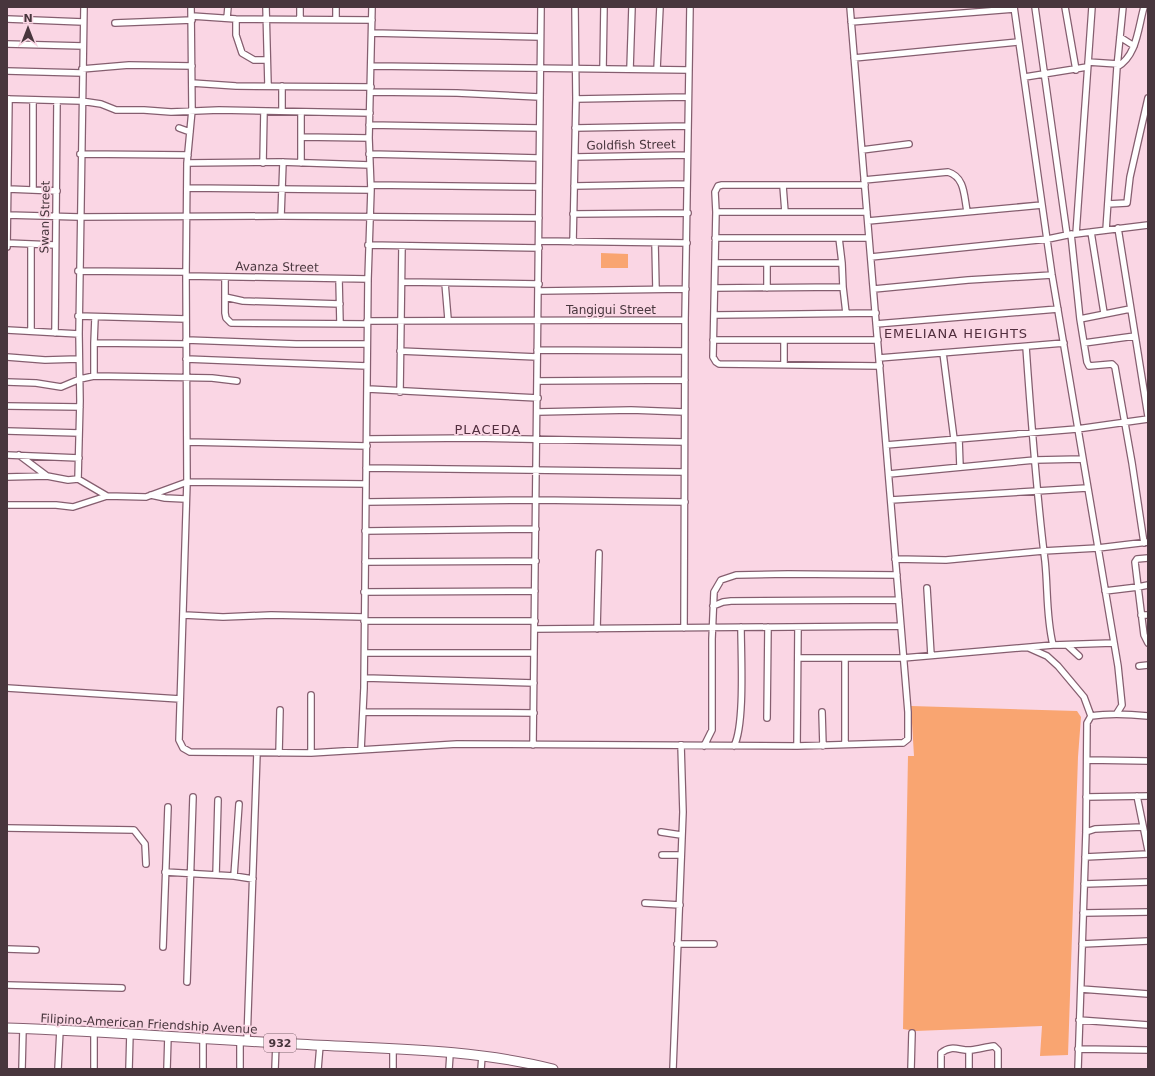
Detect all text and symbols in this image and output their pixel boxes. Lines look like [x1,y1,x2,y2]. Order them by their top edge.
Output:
north arrow [8,8,48,48]
text: N [23,12,33,25]
street label: Goldfish Street [586,137,676,153]
street label: Swan Street [37,180,53,253]
street label: Avanza Street [235,259,319,275]
street label: Tangigui Street [565,303,656,317]
district label: EMELIANA HEIGHTS [884,326,1028,341]
district label: PLACEDA [454,422,522,437]
street label: Filipino-American Friendship Avenue [40,1011,258,1037]
road number: 932 [264,1034,296,1052]

